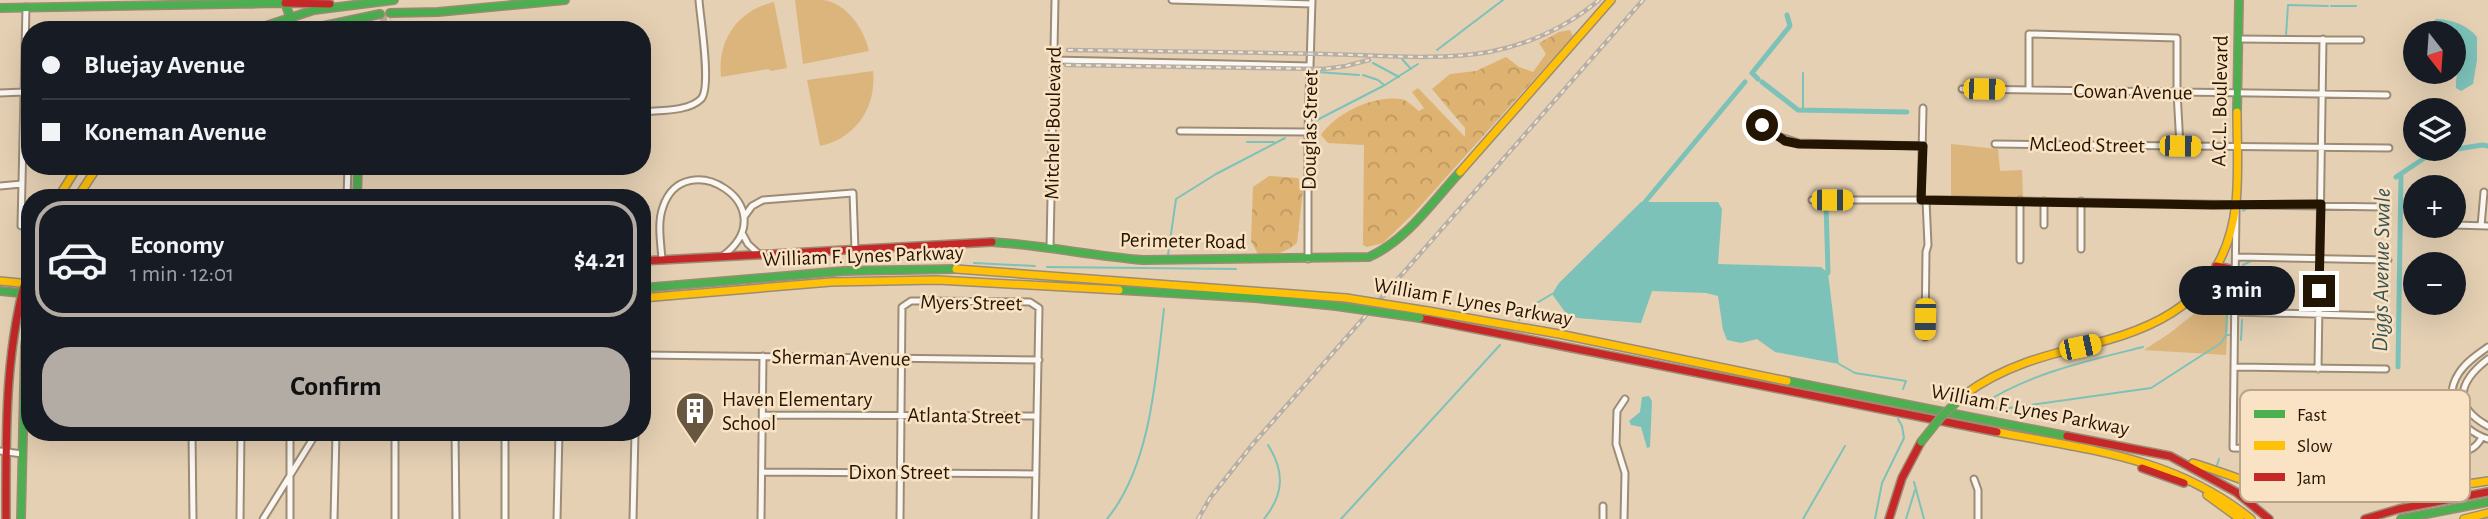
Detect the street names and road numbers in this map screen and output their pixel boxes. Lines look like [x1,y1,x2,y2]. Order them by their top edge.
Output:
street label: A.C.L. Boulevard [2208,35,2232,167]
street label: Mitchell Boulevard [1041,46,1065,200]
street label: Douglas Street [1298,69,1322,190]
street label: Cowan Avenue [2073,80,2193,104]
street label: McLeod Street [2029,133,2145,157]
street label: Perimeter Road [1120,229,1246,253]
street label: William F. Lynes Parkway [762,242,964,270]
street label: William F. Lynes Parkway [1372,274,1574,330]
street label: Myers Street [920,292,1022,314]
street label: Sherman Avenue [771,346,911,370]
street label: William F. Lynes Parkway [1929,380,2131,440]
street label: Atlanta Street [907,405,1021,427]
street label: Dixon Street [848,462,950,483]

